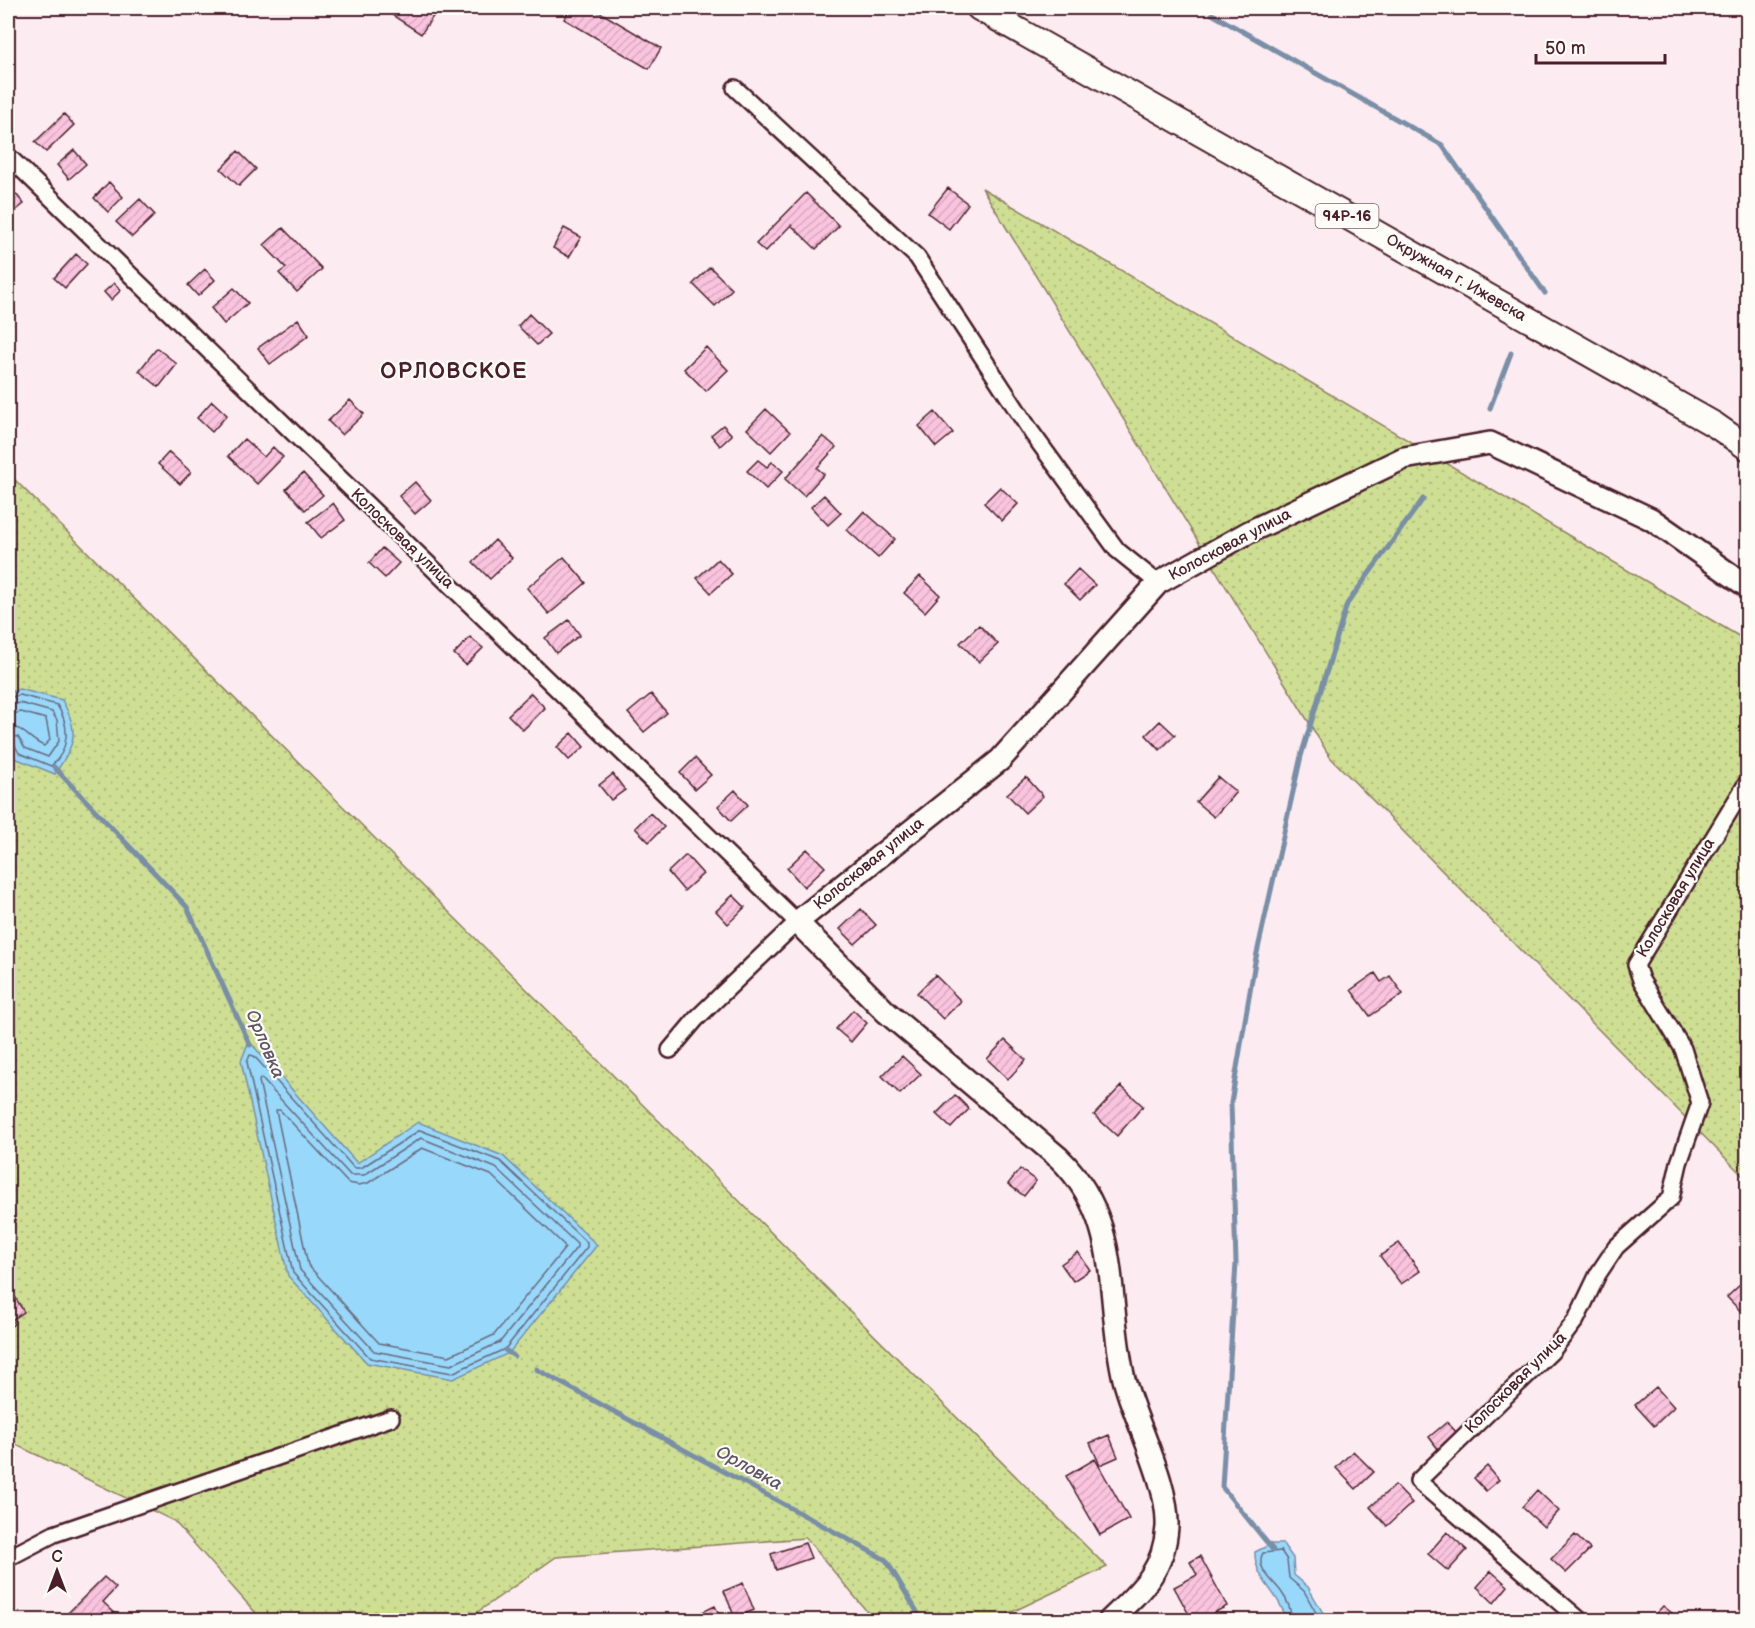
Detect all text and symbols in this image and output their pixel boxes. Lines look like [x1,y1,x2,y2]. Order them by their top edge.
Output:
scale bar [1536,27,1665,65]
text: 50 m [1545,38,1586,59]
road number: 94Р-16 [1316,204,1378,228]
street label: Окружная г. Ижевска [1382,230,1530,326]
district label: ОРЛОВСКОЕ [380,358,528,385]
street label: Колосковая улица [347,485,458,593]
street label: Колосковая улица [1166,505,1295,585]
street label: Колосковая улица [810,814,928,914]
street label: Колосковая улица [1633,834,1719,961]
water label: Орловка [241,1007,289,1081]
street label: Колосковая улица [1461,1328,1571,1438]
water label: Орловка [712,1441,786,1495]
north arrow [27,1541,87,1601]
text: С [51,1548,63,1567]

